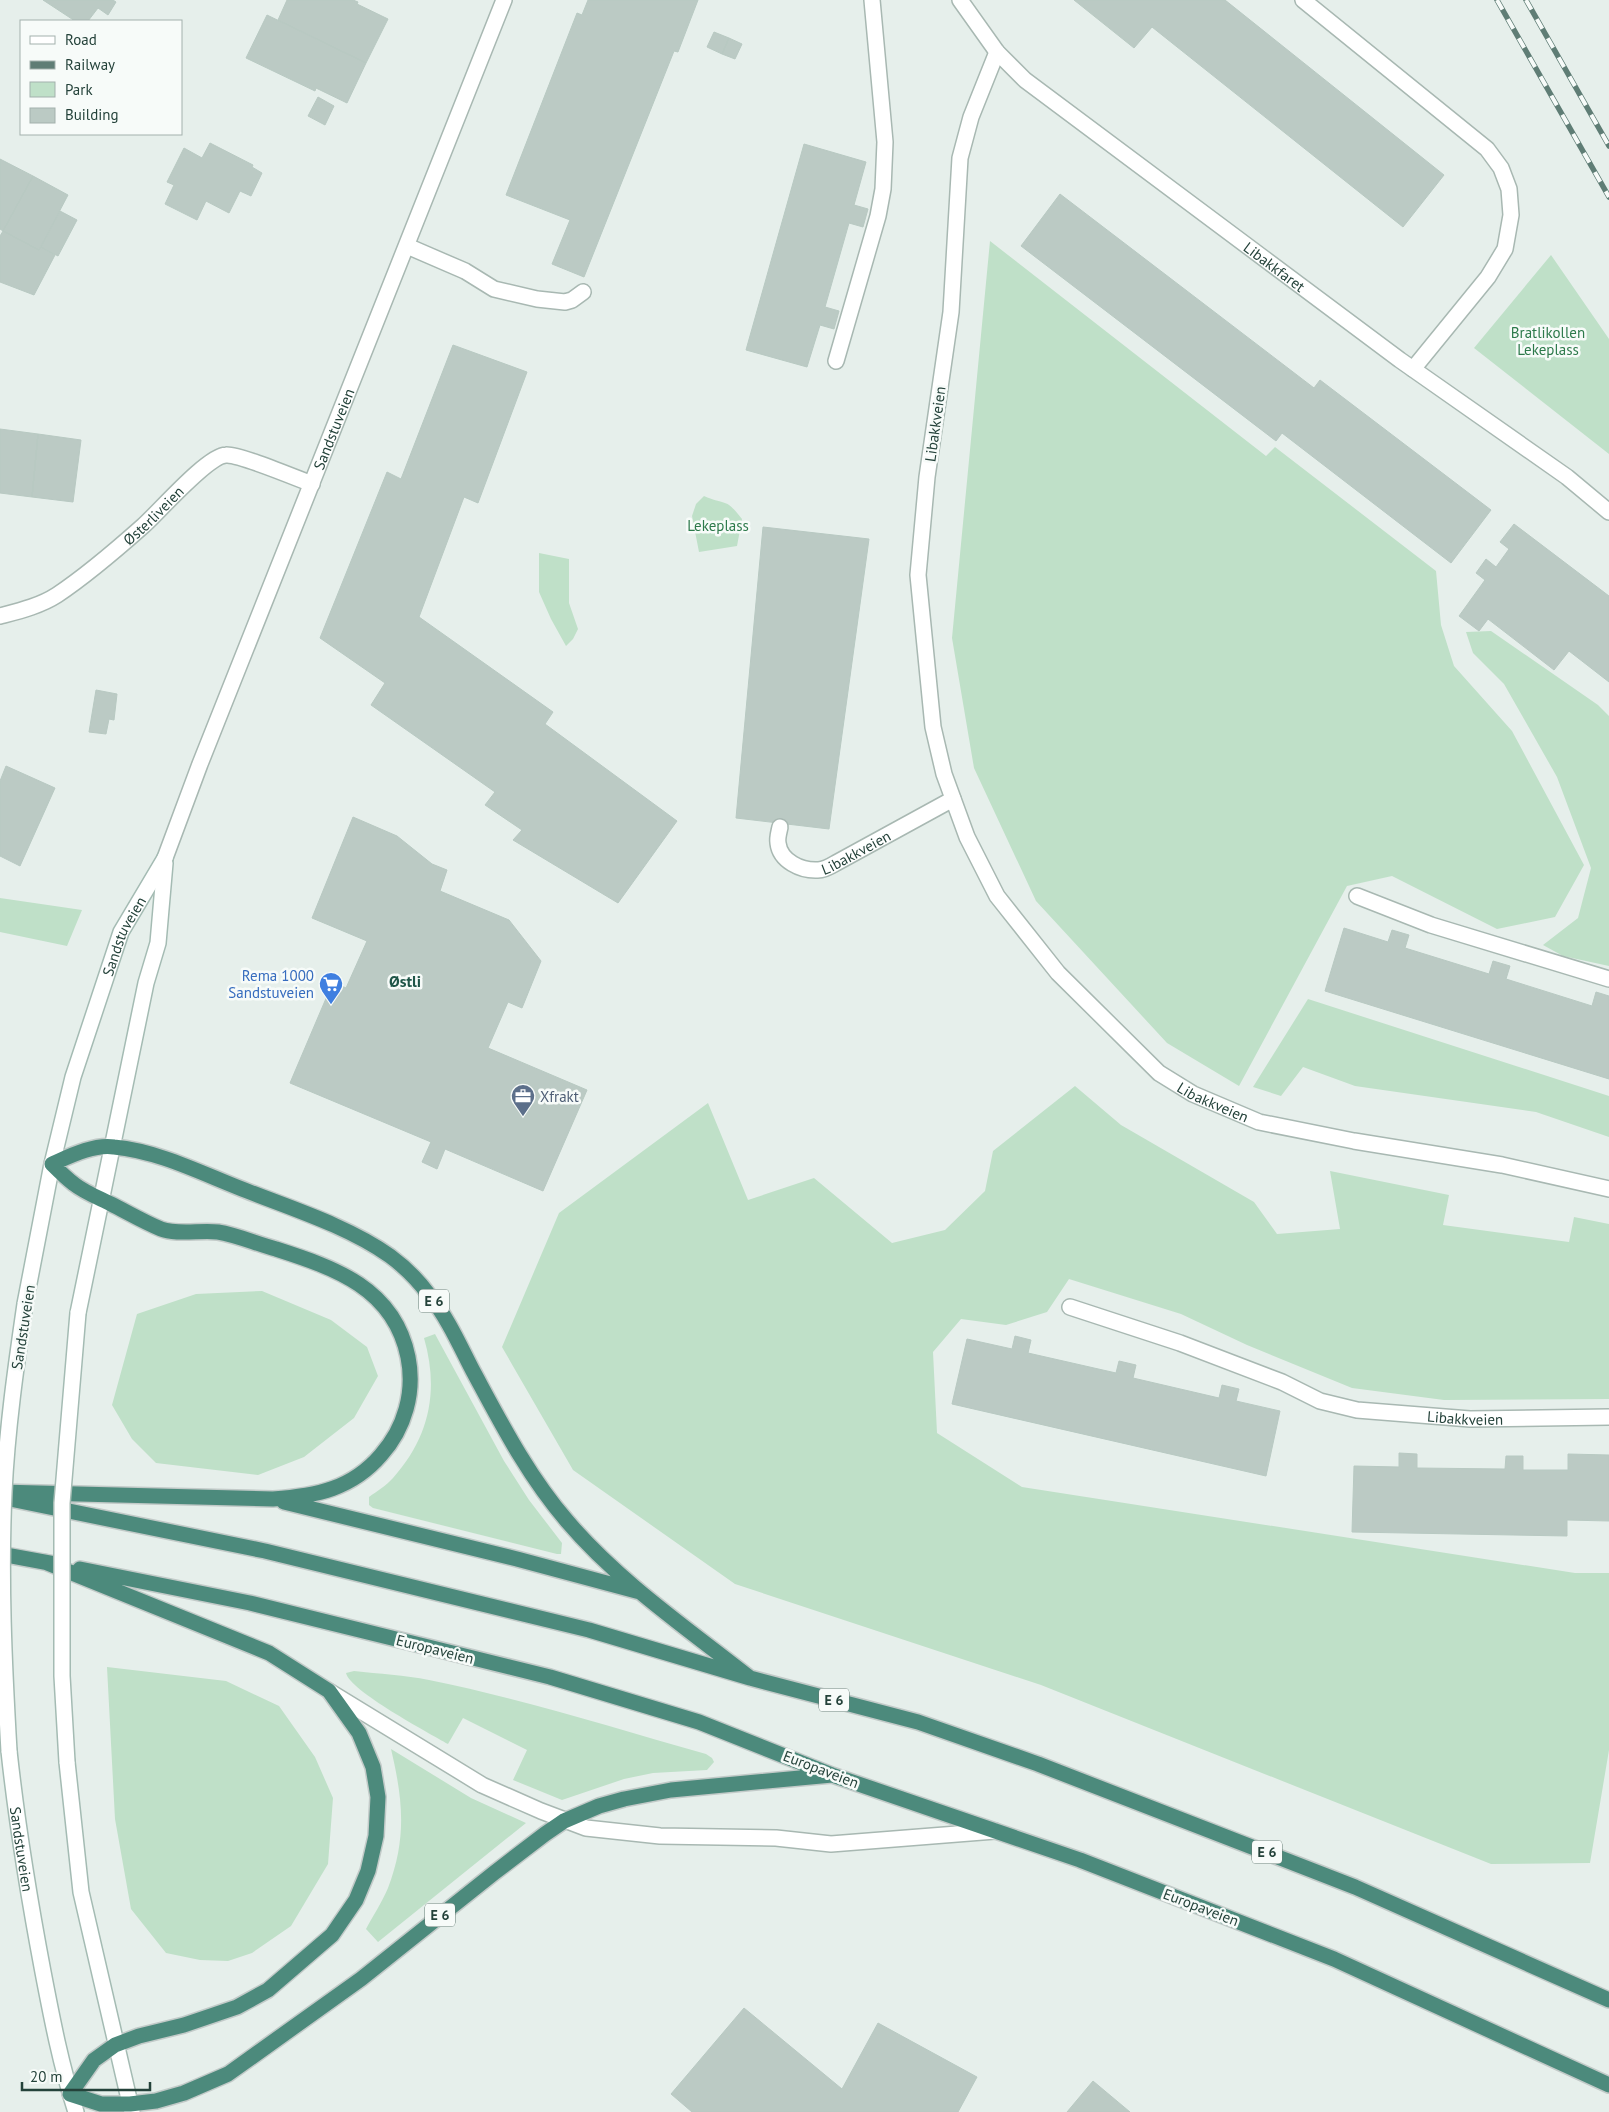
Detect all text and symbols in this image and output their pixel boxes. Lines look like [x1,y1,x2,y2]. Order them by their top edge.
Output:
legend [20,20,182,135]
text: Road [65,30,97,49]
text: Railway [65,55,115,74]
text: Park [65,80,93,99]
text: Building [65,105,119,124]
street label: Libakkfaret [1240,237,1309,296]
park label: Bratlikollen Lekeplass [1511,323,1585,359]
street label: Sandstuveien [309,385,358,472]
street label: Libakkveien [920,385,950,463]
street label: Østerliveien [119,482,187,549]
park label: Lekeplass [687,516,749,535]
street label: Libakkveien [819,826,894,879]
street label: Sandstuveien [98,893,150,978]
place label: Rema 1000 Sandstuveien [228,966,314,1002]
supermarket icon: Rema 1000 Sandstuveien [318,971,344,1005]
district label: Østli [389,971,421,991]
street label: Libakkveien [1174,1077,1252,1126]
office icon: Xfrakt [510,1083,536,1117]
place label: Xfrakt [540,1087,579,1106]
street label: Sandstuveien [7,1283,39,1371]
road number: E 6 [419,1290,449,1312]
street label: Libakkveien [1426,1406,1503,1429]
street label: Europaveien [394,1630,476,1668]
road number: E 6 [819,1688,849,1712]
street label: Europaveien [781,1746,861,1792]
street label: Sandstuveien [6,1805,38,1893]
road number: E 6 [1252,1840,1282,1864]
street label: Europaveien [1161,1884,1241,1930]
road number: E 6 [425,1904,455,1926]
scale bar [22,2060,150,2092]
text: 20 m [30,2067,63,2086]

